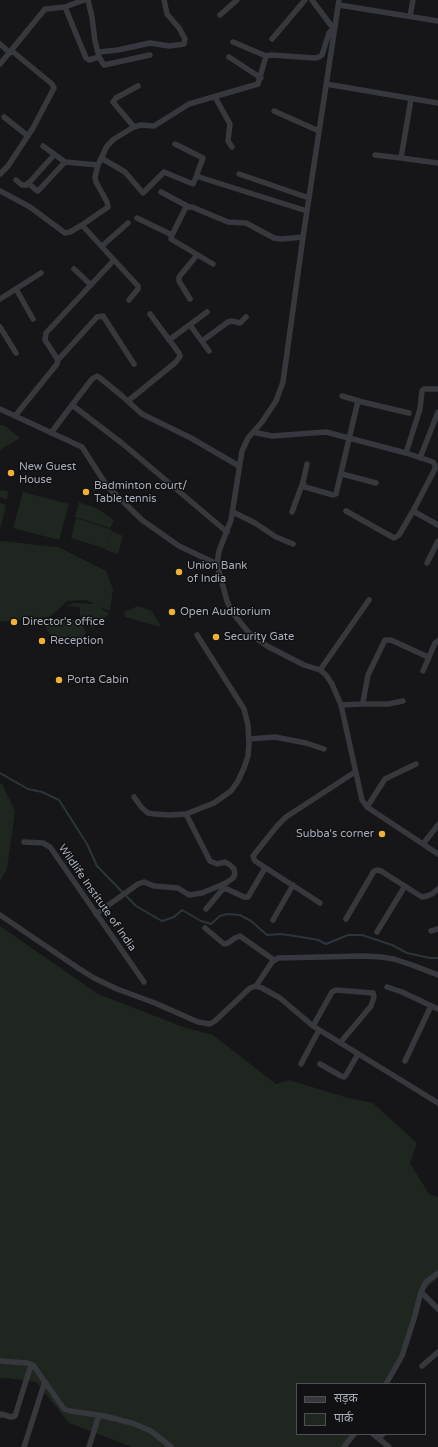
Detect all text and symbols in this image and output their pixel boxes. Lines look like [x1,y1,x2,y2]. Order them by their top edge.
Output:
place label: New Guest House [19,460,76,486]
marker: New Guest House [6,468,16,478]
place label: Badminton court/ Table tennis [94,479,187,505]
marker: Badminton court/ Table tennis [81,487,91,497]
place label: Union Bank of India [187,559,247,585]
marker: Union Bank of India [174,567,184,577]
place label: Open Auditorium [180,605,271,619]
marker: Open Auditorium [167,607,177,617]
place label: Director's office [22,615,105,629]
marker: Director's office [9,617,19,627]
place label: Security Gate [224,630,294,644]
marker: Security Gate [211,632,221,642]
place label: Reception [50,634,103,648]
marker: Reception [37,636,47,646]
place label: Porta Cabin [67,673,129,687]
marker: Porta Cabin [54,675,64,685]
place label: Subba's corner [296,827,374,841]
marker: Subba's corner [377,829,387,839]
street label: Wildlife Institute of India [55,842,139,954]
legend [296,1383,426,1435]
text: सड़क [334,1391,358,1405]
text: पार्क [334,1411,353,1425]

